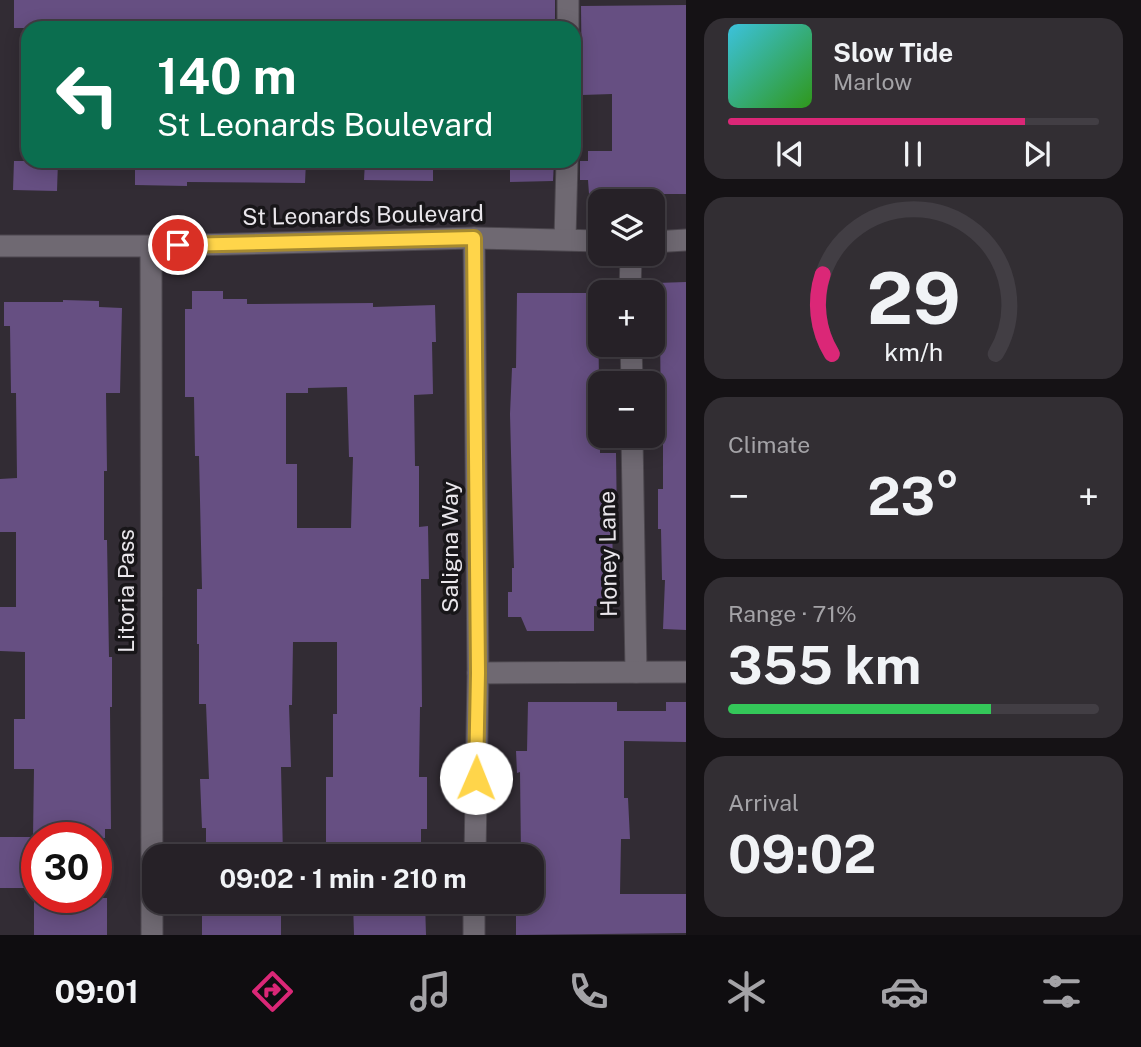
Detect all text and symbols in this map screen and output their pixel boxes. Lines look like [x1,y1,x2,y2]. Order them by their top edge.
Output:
text: Slow Tide [833,37,953,68]
text: 140 m [157,47,297,105]
icon: left [42,49,133,140]
text: Marlow [833,68,912,95]
text: St Leonards Boulevard [157,106,493,143]
icon: previous [771,135,809,173]
icon: pause [894,135,932,173]
icon: next [1018,135,1056,173]
map controls [588,189,665,448]
button: layers [588,189,665,266]
street label: St Leonards Boulevard [242,199,484,230]
pin [148,215,208,275]
icon: arrive [159,226,197,264]
text: 29 [866,256,961,341]
button: + [588,280,665,357]
text: km/h [884,337,943,367]
button: − [588,371,665,448]
text: Climate [728,431,810,458]
text: 23° [867,466,960,527]
text: − [728,474,749,519]
text: + [1078,474,1099,519]
street label: Saligna Way [436,481,463,613]
street label: Honey Lane [593,491,622,617]
street label: Litoria Pass [112,529,139,653]
text: Range · 71% [728,600,857,627]
text: 355 km [728,635,921,696]
position arrow [439,741,513,815]
text: Arrival [728,789,799,816]
speed limit sign: 30 [21,822,112,913]
text: 09:02 [728,824,876,885]
text: 09:02 · 1 min · 210 m [219,863,467,894]
icon: directions [248,967,297,1016]
icon: music [406,967,455,1016]
icon: phone [564,967,613,1016]
icon: climate [722,967,771,1016]
icon: car [880,967,929,1016]
icon: filters [1037,967,1086,1016]
text: 09:01 [54,973,139,1010]

